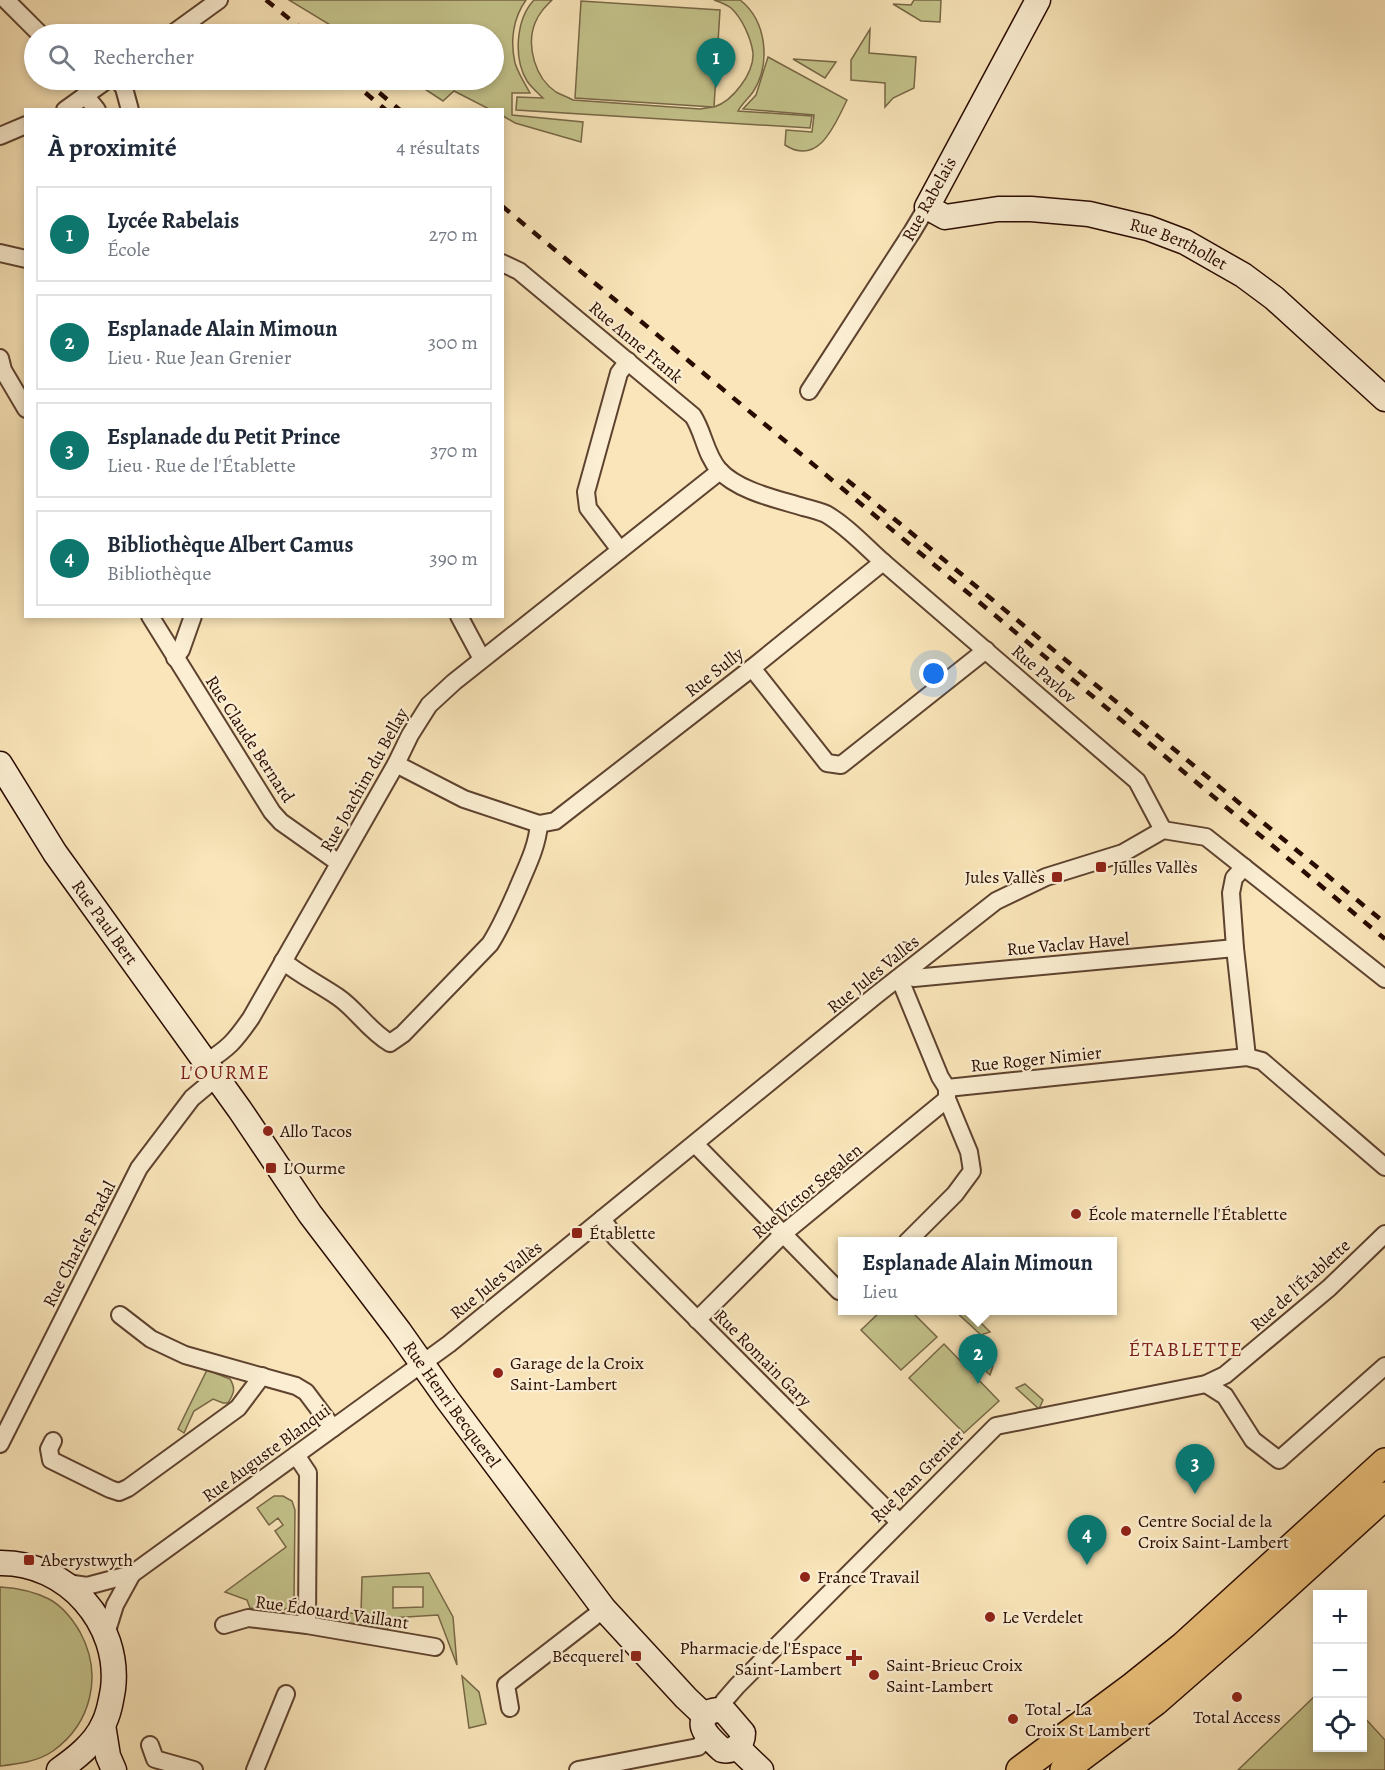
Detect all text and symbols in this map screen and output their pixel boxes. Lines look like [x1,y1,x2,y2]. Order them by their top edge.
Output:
search box [24,24,504,90]
pin: 1 [696,38,736,88]
icon: search [45,41,78,74]
text: Rechercher [93,42,194,72]
text: À proximité [48,130,177,165]
text: 4 résultats [396,134,480,161]
street label: Rue Rabelais [896,152,962,246]
text: Lycée Rabelais [107,206,239,236]
street label: Rue Berthollet [1127,212,1232,276]
text: 1 [66,221,73,248]
text: 270 m [429,221,478,248]
text: École [107,236,150,263]
street label: Rue Anne Frank [584,295,688,389]
text: Esplanade Alain Mimoun [107,314,338,344]
text: 2 [65,329,74,356]
text: 300 m [428,329,478,356]
text: Lieu · Rue Jean Grenier [107,344,291,371]
text: Esplanade du Petit Prince [107,422,341,452]
text: 3 [65,437,74,464]
text: 370 m [430,437,478,464]
text: Lieu · Rue de l'Établette [107,452,296,479]
text: Bibliothèque Albert Camus [107,530,353,560]
text: 4 [65,545,74,572]
text: 390 m [429,545,478,572]
text: Bibliothèque [107,560,211,587]
street label: Rue Pavlov [1006,639,1082,709]
street label: Rue Sully [680,641,749,702]
your location [919,659,948,688]
street label: Rue Claude Bernard [200,671,300,807]
street label: Rue Joachim du Bellay [314,703,414,857]
place label: Julles Vallès [1113,855,1198,879]
marker: Julles Vallès [1094,860,1108,874]
place label: Jules Vallès [965,865,1045,889]
marker: Jules Vallès [1050,870,1064,884]
street label: Rue Paul Bert [66,875,144,970]
street label: Rue Vaclav Havel [1006,927,1131,961]
street label: Rue Jules Vallès [822,929,924,1019]
street label: Rue Roger Nimier [969,1040,1103,1078]
district label: L'OURME [180,1059,270,1086]
place label: Allo Tacos [279,1119,352,1143]
marker: Allo Tacos [261,1124,275,1138]
street label: Rue Victor Segalen [747,1138,867,1244]
place label: L'Ourme [283,1156,346,1180]
marker: L'Ourme [264,1161,278,1175]
street label: Rue Charles Pradal [37,1176,121,1311]
place label: École maternelle l'Établette [1088,1202,1287,1226]
marker: École maternelle l'Établette [1069,1207,1083,1221]
place label: Établette [589,1221,656,1245]
marker: Établette [570,1226,584,1240]
street label: Rue de l'Établette [1245,1234,1355,1336]
street label: Rue Jules Vallès [445,1235,547,1325]
popup [838,1237,1117,1315]
text: Esplanade Alain Mimoun [862,1248,1093,1278]
text: Lieu [862,1278,898,1305]
street label: Rue Romain Gary [709,1304,818,1413]
pin: 2 [958,1334,998,1384]
street label: Rue Henri Becquerel [398,1336,506,1473]
district label: ÉTABLETTE [1129,1336,1243,1363]
place label: Garage de la Croix Saint-Lambert [510,1351,644,1396]
marker: Garage de la Croix Saint-Lambert [491,1366,505,1380]
street label: Rue Auguste Blanqui [197,1398,335,1508]
street label: Rue Jean Grenier [865,1424,969,1528]
pin: 3 [1176,1444,1214,1494]
place label: Centre Social de la Croix Saint-Lambert [1138,1509,1289,1554]
pin: 4 [1068,1516,1106,1565]
marker: Centre Social de la Croix Saint-Lambert [1119,1524,1133,1538]
place label: Aberystwyth [40,1548,133,1572]
marker: Aberystwyth [22,1553,36,1567]
place label: France Travail [817,1565,920,1589]
marker: France Travail [798,1570,812,1584]
street label: Rue Édouard Vaillant [254,1589,410,1635]
map controls [1313,1590,1367,1752]
button: + [1313,1590,1367,1644]
place label: Le Verdelet [1002,1605,1083,1629]
marker: Le Verdelet [983,1610,997,1624]
place label: Pharmacie de l'Espace Saint-Lambert [679,1636,842,1681]
place label: Becquerel [552,1644,625,1668]
button: − [1313,1644,1367,1698]
marker: Becquerel [629,1649,643,1663]
marker: Pharmacie de l'Espace Saint-Lambert [847,1651,861,1665]
place label: Saint-Brieuc Croix Saint-Lambert [886,1653,1023,1698]
marker: Saint-Brieuc Croix Saint-Lambert [867,1668,881,1682]
marker: Total Access [1230,1690,1244,1704]
place label: Total - La Croix St Lambert [1025,1697,1150,1742]
button: locate [1313,1698,1367,1752]
place label: Total Access [1193,1705,1281,1729]
marker: Total - La Croix St Lambert [1006,1712,1020,1726]

